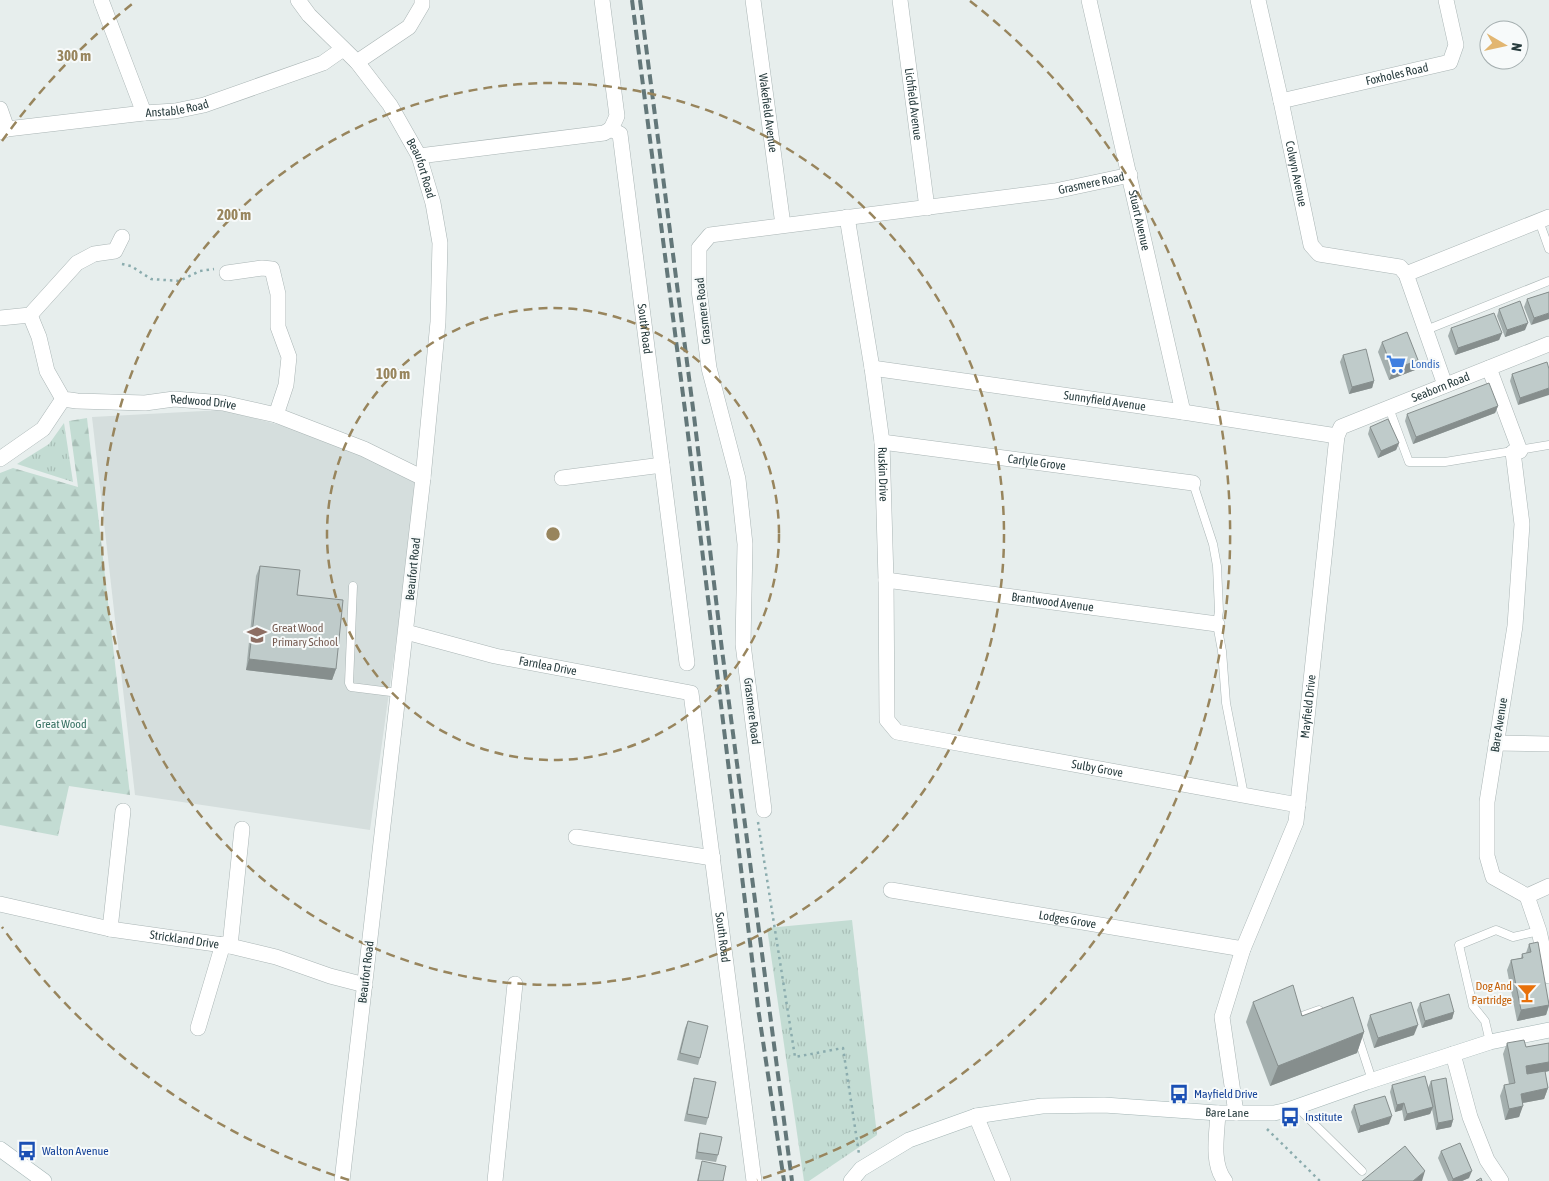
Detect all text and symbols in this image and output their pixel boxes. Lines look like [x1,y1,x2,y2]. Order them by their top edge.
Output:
north arrow [1479,20,1529,70]
text: N [1508,42,1525,52]
text: 300 m [57,47,91,64]
street label: Foxholes Road [1364,60,1430,88]
street label: Lichfield Avenue [902,67,925,141]
street label: Wakefield Avenue [756,73,780,153]
street label: Anstable Road [145,97,211,120]
street label: Beaufort Road [403,136,438,200]
street label: Colwyn Avenue [1282,140,1310,208]
street label: Grasmere Road [1057,169,1126,197]
street label: Stuart Avenue [1126,189,1153,252]
text: 200 m [217,206,251,223]
street label: Grasmere Road [693,277,713,345]
street label: South Road [635,303,655,355]
supermarket icon: Londis [1385,353,1407,375]
place label: Londis [1411,357,1440,371]
text: 100 m [376,365,410,382]
street label: Seaborn Road [1409,369,1472,405]
street label: Sunnyfield Avenue [1063,388,1147,414]
street label: Redwood Drive [170,392,238,413]
street label: Ruskin Drive [875,447,891,502]
street label: Carlyle Grove [1007,452,1067,473]
centre of rings [544,525,562,543]
street label: Beaufort Road [403,537,423,601]
street label: Brantwood Avenue [1011,590,1095,615]
place label: Great Wood Primary School [272,621,339,649]
school or university icon: Great Wood Primary School [246,624,268,646]
street label: Farnlea Drive [518,654,578,678]
street label: Mayfield Drive [1298,674,1319,739]
street label: Grasmere Road [741,677,763,745]
street label: Bare Avenue [1488,697,1510,753]
park label: Great Wood [35,717,87,731]
street label: Sulby Grove [1070,757,1124,780]
street label: Lodges Grove [1038,908,1097,931]
street label: South Road [712,911,733,963]
street label: Strickland Drive [149,928,220,951]
street label: Beaufort Road [355,940,377,1004]
place label: Dog And Partridge [1472,979,1512,1007]
bar icon: Dog And Partridge [1516,982,1538,1004]
bus stop icon: Mayfield Drive [1168,1083,1190,1105]
place label: Mayfield Drive [1194,1087,1258,1101]
street label: Bare Lane [1205,1105,1249,1120]
bus stop icon: Institute [1279,1106,1301,1128]
place label: Institute [1305,1110,1342,1124]
bus stop icon: Walton Avenue [16,1140,38,1162]
place label: Walton Avenue [42,1144,109,1158]

